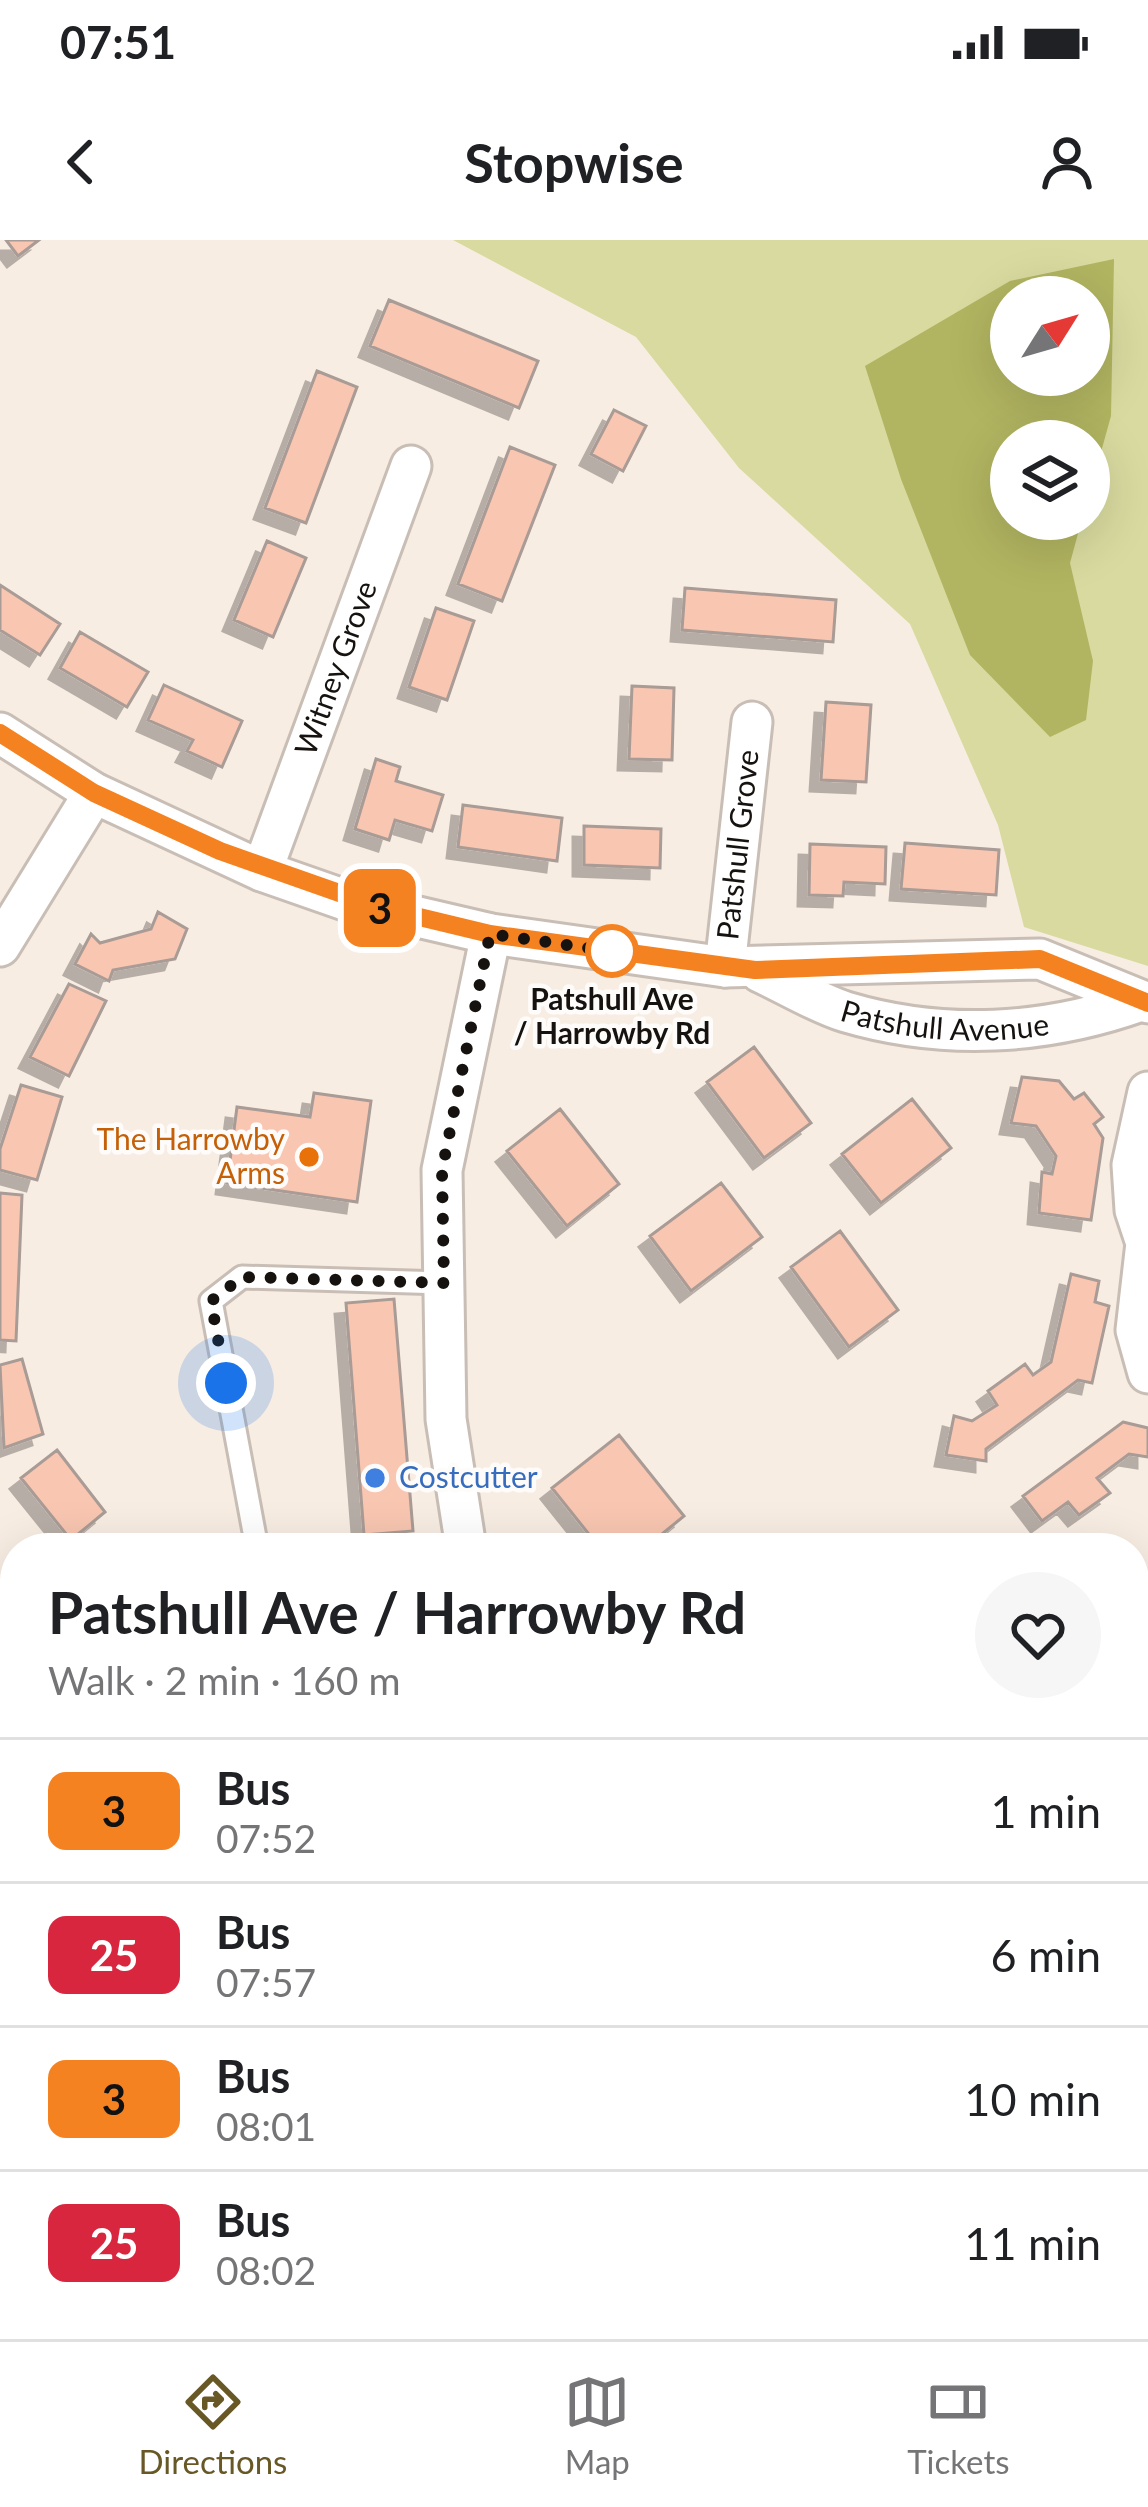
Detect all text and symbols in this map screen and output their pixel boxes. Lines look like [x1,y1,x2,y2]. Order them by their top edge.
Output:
text: 07:51 [60,15,176,69]
icon: back [48,129,114,195]
icon: person [1034,129,1100,195]
text: Stopwise [464,130,684,195]
north arrow [990,276,1110,396]
map controls [990,276,1110,540]
button: layers [990,420,1110,540]
street label: Witney Grove [286,575,383,760]
street label: Patshull Grove [708,748,765,941]
line badge: 3 [341,869,419,947]
text: 3 [368,883,392,933]
marker: Patshull Ave / Harrowby Rd [587,926,637,976]
place label: Patshull Ave / Harrowby Rd [514,980,710,1050]
street label: Patshull Avenue [837,991,1051,1047]
place label: The Harrowby Arms [96,1120,286,1190]
marker: The Harrowby Arms [296,1144,322,1170]
your location [196,1353,256,1413]
place label: Costcutter [399,1458,538,1494]
marker: Costcutter [362,1465,388,1491]
button: heart [975,1572,1101,1698]
text: Patshull Ave / Harrowby Rd [48,1578,746,1646]
text: Walk · 2 min · 160 m [48,1657,401,1703]
text: Bus [216,1761,290,1815]
text: 1 min [990,1784,1101,1838]
text: 3 [102,1786,126,1836]
text: 07:52 [216,1815,316,1861]
text: Bus [216,1905,290,1959]
text: 6 min [990,1928,1101,1982]
text: 25 [90,1930,138,1980]
text: 07:57 [216,1959,316,2005]
text: Bus [216,2049,290,2103]
text: 10 min [964,2072,1101,2126]
text: 3 [102,2074,126,2124]
text: 08:01 [216,2103,316,2149]
text: Bus [216,2193,290,2247]
text: 11 min [964,2216,1101,2270]
text: 25 [90,2218,138,2268]
text: 08:02 [216,2247,316,2293]
tab: Directions [138,2369,287,2481]
tab: Map [564,2369,630,2481]
tab: Tickets [907,2369,1010,2481]

